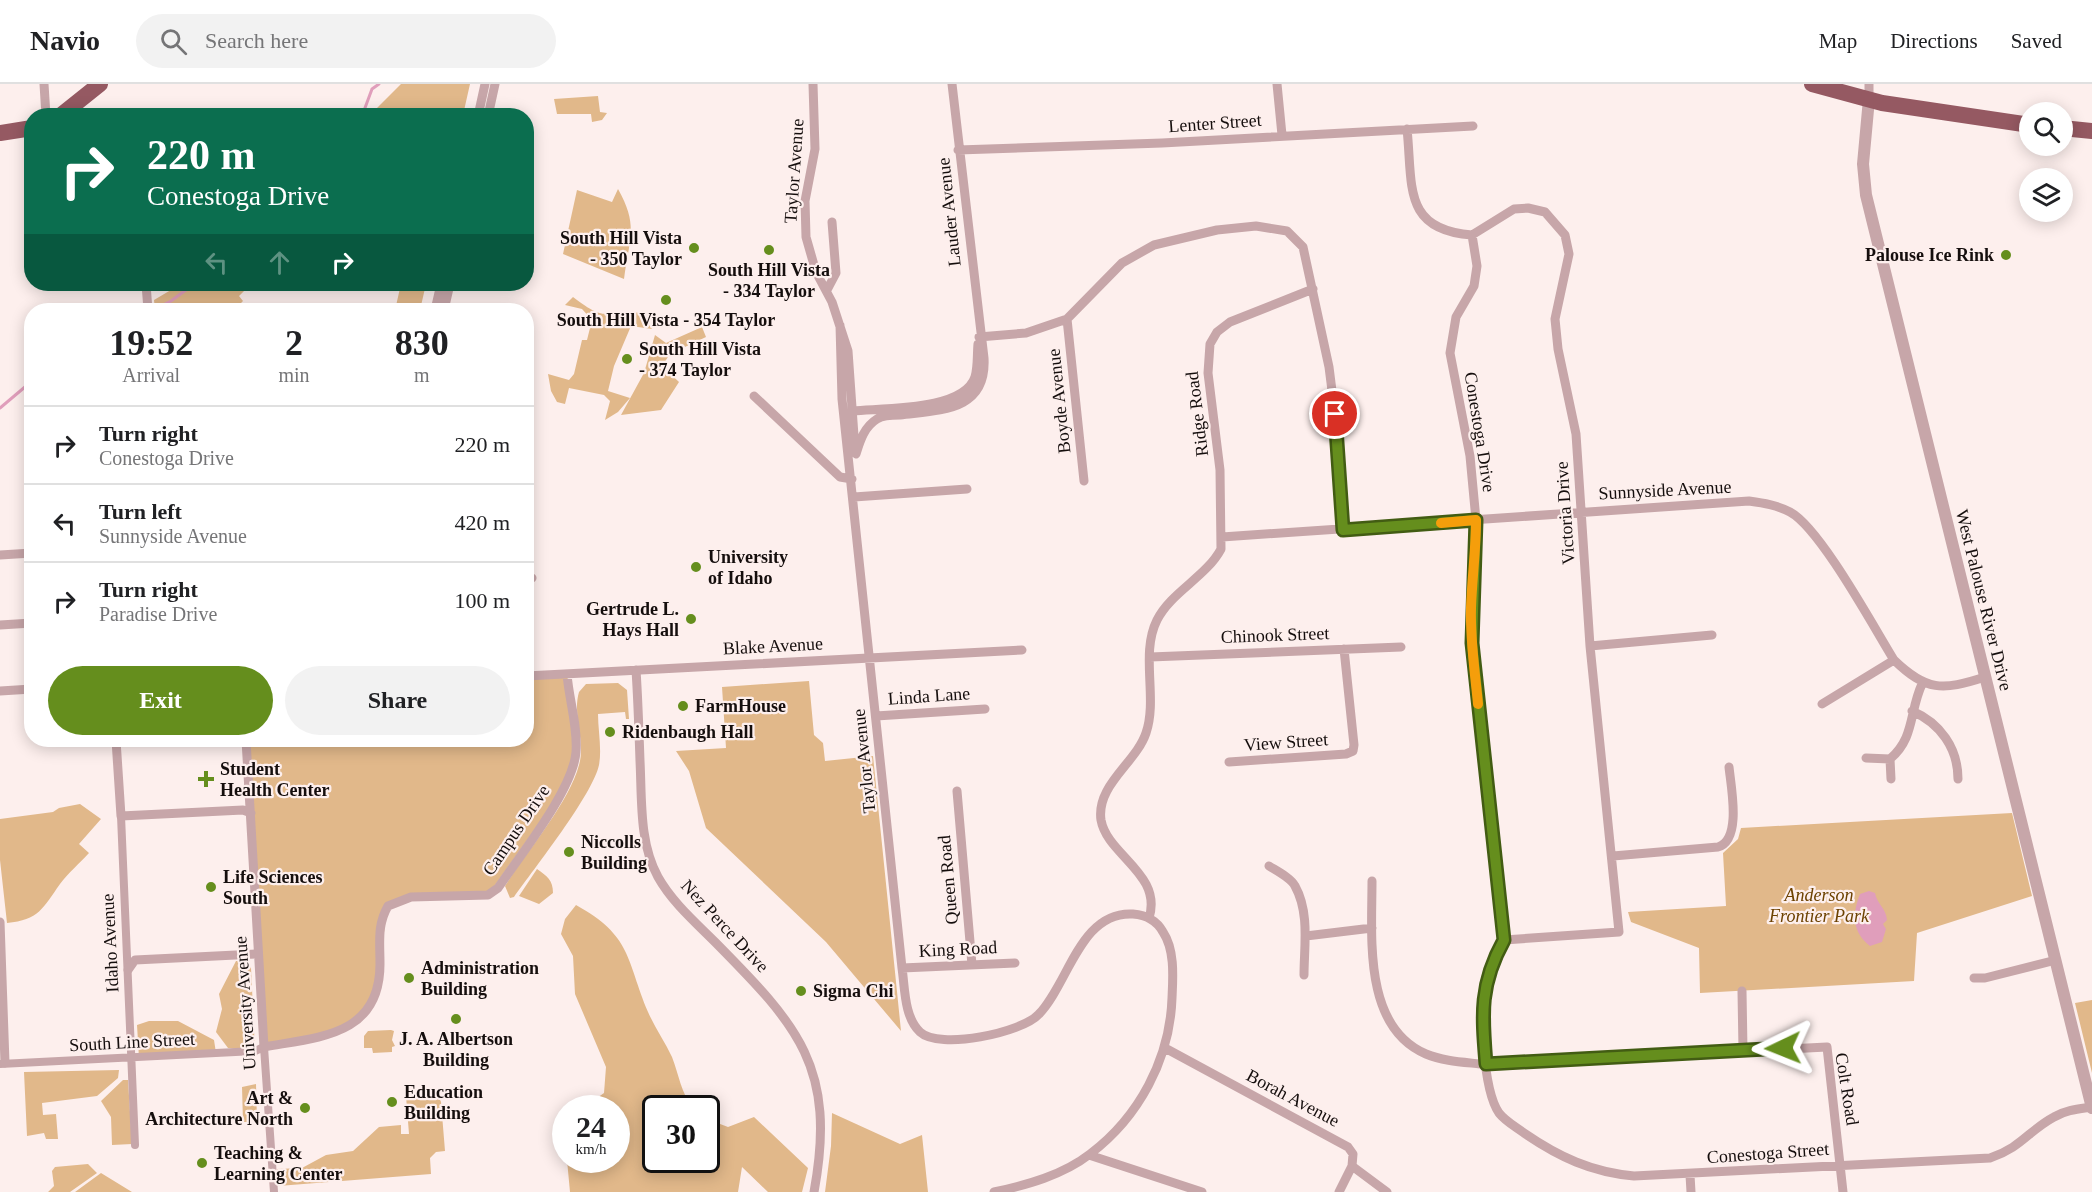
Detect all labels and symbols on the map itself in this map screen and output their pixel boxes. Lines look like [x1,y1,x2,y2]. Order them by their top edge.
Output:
street label: Lenter Street [1168,110,1262,136]
street label: Taylor Avenue [780,118,808,224]
street label: Lauder Avenue [933,157,965,267]
place label: South Hill Vista - 350 Taylor [560,228,682,269]
marker: South Hill Vista - 350 Taylor [687,241,701,255]
marker: South Hill Vista - 334 Taylor [762,243,776,257]
place label: Palouse Ice Rink [1865,245,1994,265]
marker: Palouse Ice Rink [1999,248,2013,262]
place label: South Hill Vista - 334 Taylor [708,260,830,301]
marker: South Hill Vista - 354 Taylor [659,293,673,307]
place label: South Hill Vista - 354 Taylor [557,310,775,330]
place label: South Hill Vista - 374 Taylor [639,339,761,380]
street label: Boyde Avenue [1044,348,1074,454]
marker: South Hill Vista - 374 Taylor [620,352,634,366]
street label: Ridge Road [1182,370,1212,458]
street label: Conestoga Drive [1461,370,1499,494]
pin [1309,388,1360,439]
street label: Victoria Drive [1551,461,1579,565]
street label: Sunnyside Avenue [1598,477,1732,503]
street label: West Palouse River Drive [1952,507,2016,693]
place label: University of Idaho [708,547,788,588]
marker: University of Idaho [689,560,703,574]
place label: Gertrude L. Hays Hall [586,599,679,640]
marker: Gertrude L. Hays Hall [684,612,698,626]
street label: Chinook Street [1220,623,1330,647]
street label: Blake Avenue [722,633,824,659]
street label: Linda Lane [887,683,971,709]
place label: FarmHouse [695,696,786,716]
marker: FarmHouse [676,699,690,713]
street label: Taylor Avenue [849,708,879,814]
place label: Ridenbaugh Hall [622,722,754,742]
marker: Ridenbaugh Hall [603,725,617,739]
street label: View Street [1243,729,1329,755]
place label: Student Health Center [220,759,329,800]
marker: Student Health Center [197,770,215,788]
street label: Campus Drive [478,781,554,879]
place label: Niccolls Building [581,832,647,873]
street label: Queen Road [934,835,962,925]
marker: Niccolls Building [562,845,576,859]
place label: Life Sciences South [223,867,322,908]
street label: Nez Perce Drive [677,876,773,976]
marker: Life Sciences South [204,880,218,894]
park label: Anderson Frontier Park [1768,885,1870,926]
street label: Idaho Avenue [97,893,123,993]
street label: University Avenue [230,935,260,1071]
street label: King Road [918,937,998,961]
place label: Administration Building [421,958,539,999]
marker: Administration Building [402,971,416,985]
place label: Sigma Chi [813,981,894,1001]
marker: Sigma Chi [794,984,808,998]
marker: J. A. Albertson Building [449,1012,463,1026]
position arrow [1751,1016,1815,1080]
street label: South Line Street [69,1029,195,1055]
place label: J. A. Albertson Building [399,1029,513,1070]
street label: Colt Road [1831,1051,1863,1127]
street label: Borah Avenue [1243,1065,1343,1131]
place label: Education Building [404,1082,483,1123]
place label: Art & Architecture North [145,1088,293,1129]
marker: Education Building [385,1095,399,1109]
speed limit sign: 30 [642,1095,720,1173]
marker: Art & Architecture North [298,1101,312,1115]
street label: Conestoga Street [1706,1139,1830,1167]
place label: Teaching & Learning Center [214,1143,342,1184]
marker: Teaching & Learning Center [195,1156,209,1170]

